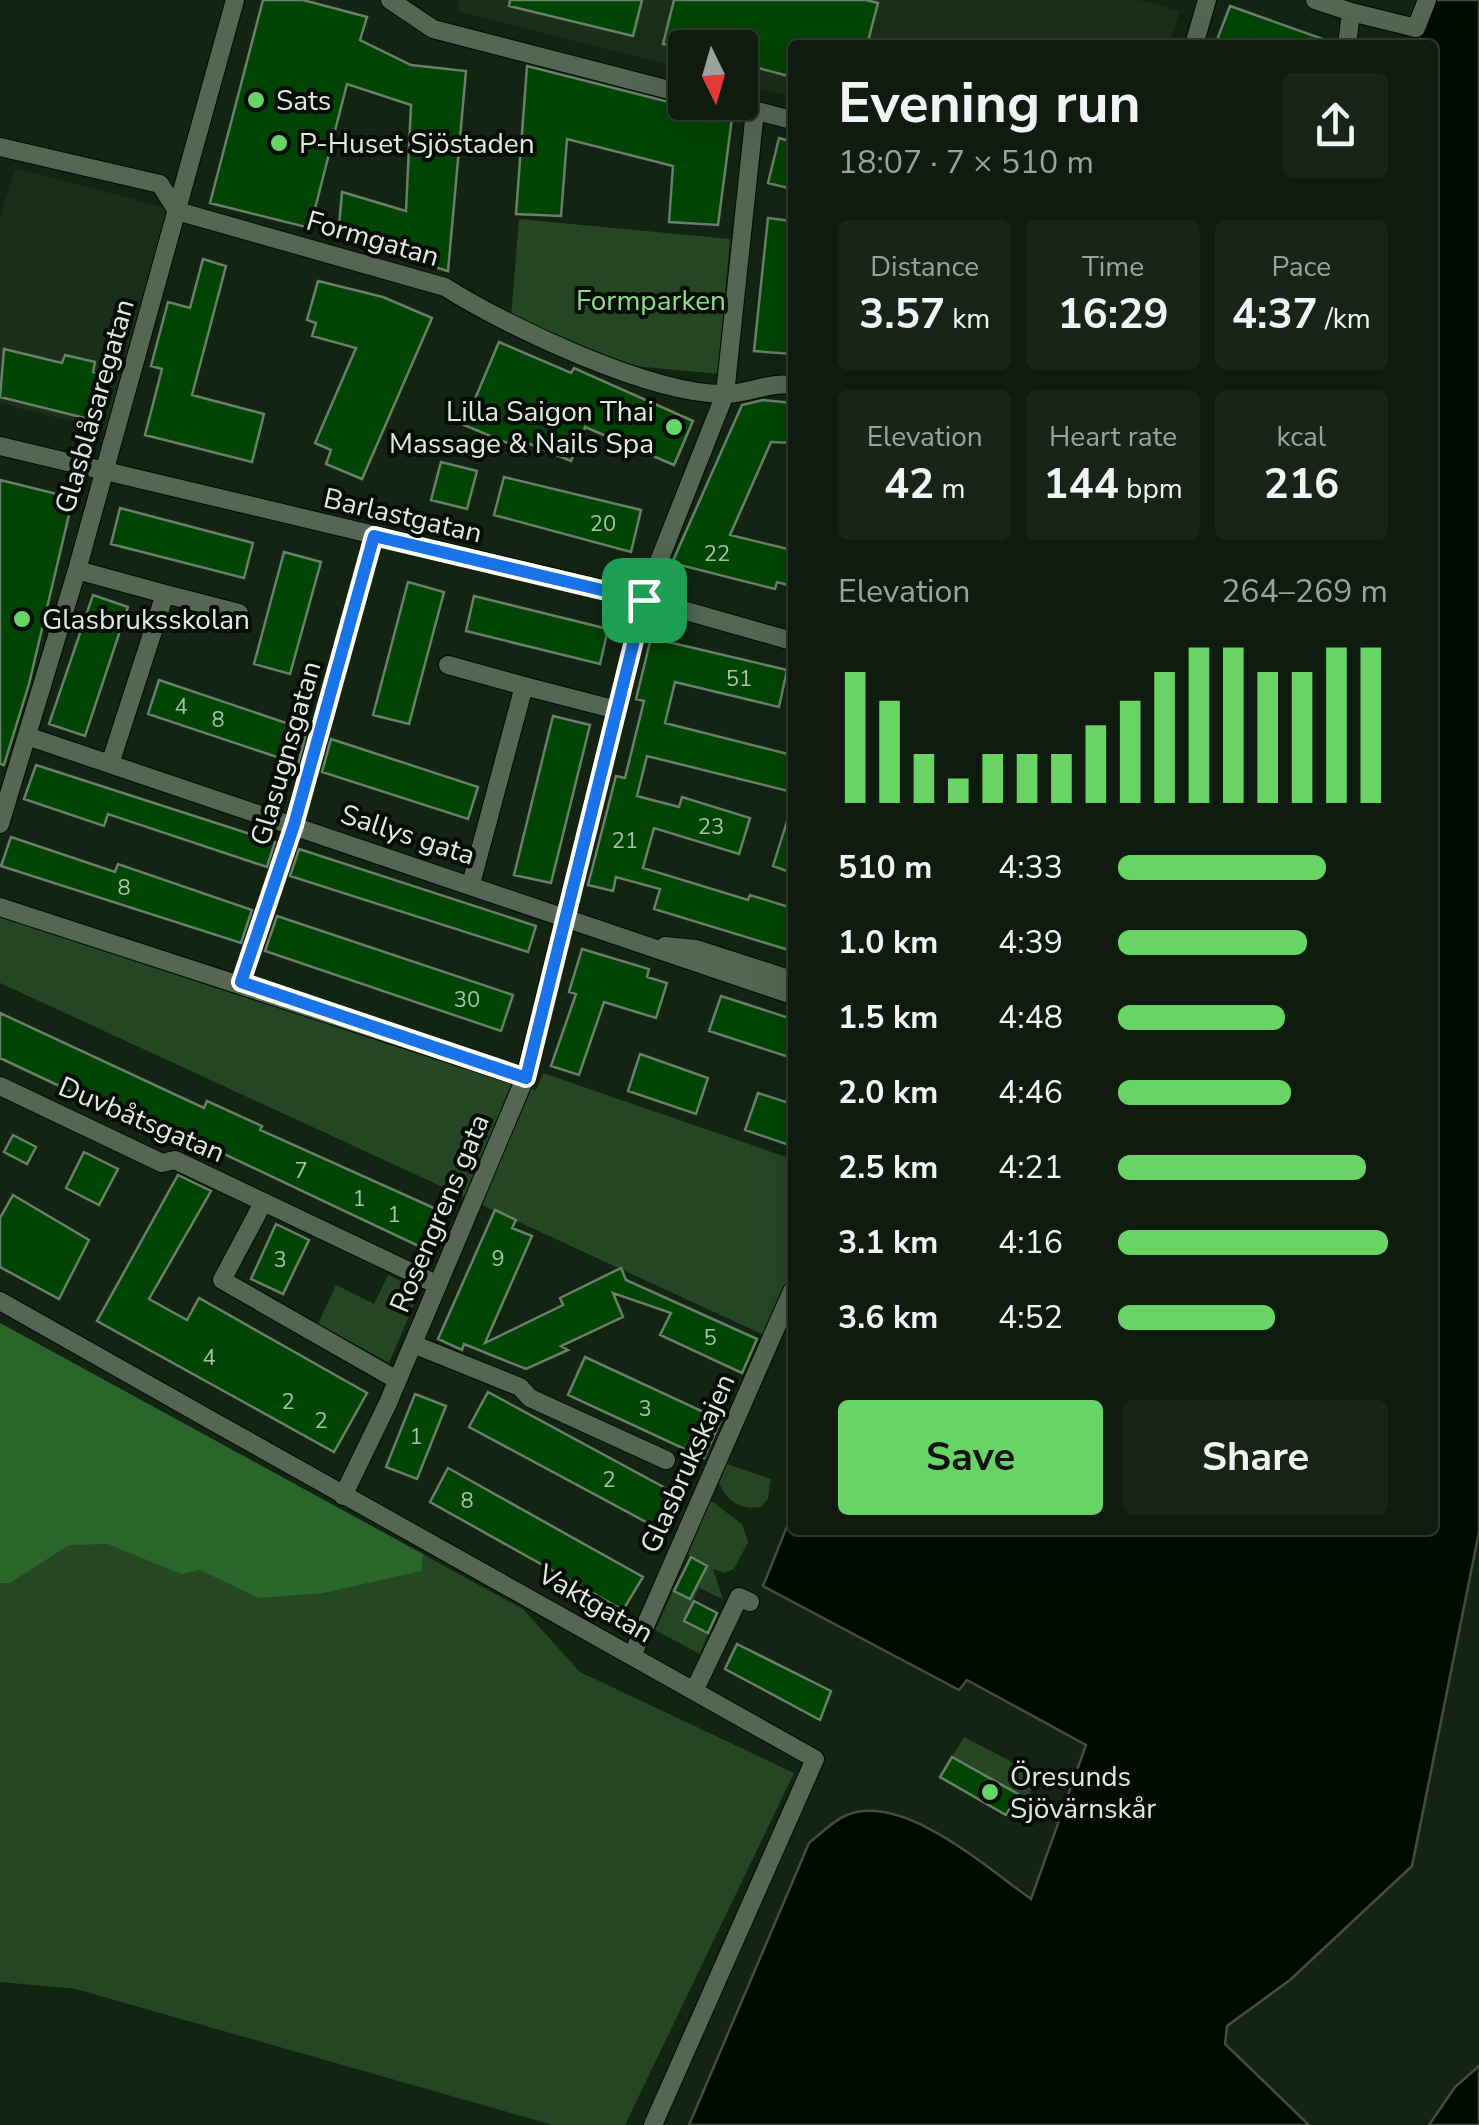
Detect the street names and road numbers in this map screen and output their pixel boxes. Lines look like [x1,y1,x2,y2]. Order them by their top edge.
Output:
street label: Formgatan [302,202,443,276]
street label: Glasblåsaregatan [46,295,144,518]
street label: Barlastgatan [320,479,486,553]
street label: Glasugnsgatan [241,657,330,850]
street label: Sallys gata [336,795,480,874]
street label: Duvbåtsgatan [53,1068,231,1172]
street label: Rosengrens gata [381,1108,499,1318]
street label: Glasbrukskajen [631,1368,744,1559]
street label: Vaktgatan [530,1555,660,1652]

